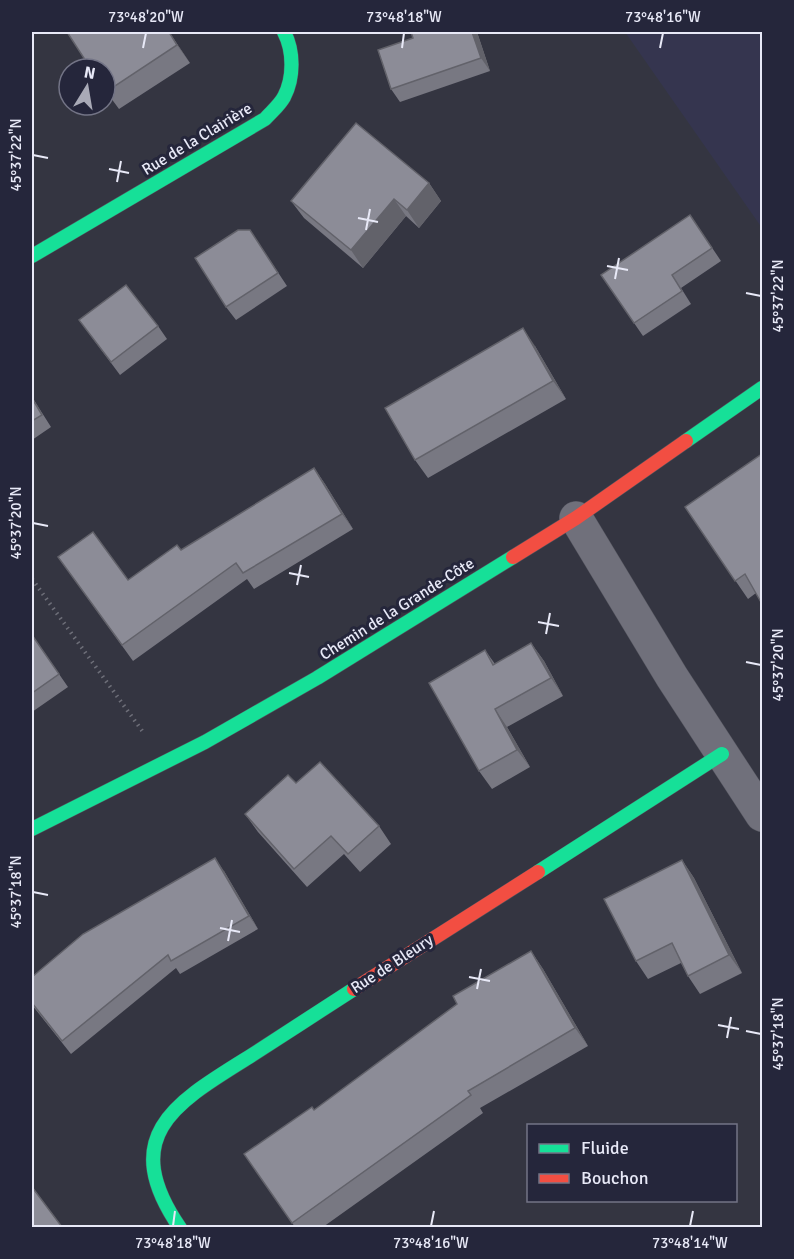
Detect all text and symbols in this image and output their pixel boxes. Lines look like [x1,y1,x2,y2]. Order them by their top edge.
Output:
text: 73°48'20"W [108,8,184,26]
text: 73°48'18"W [366,8,442,26]
text: 73°48'16"W [625,8,701,26]
north arrow [57,57,117,117]
text: N [82,62,97,84]
street label: Rue de la Clairière [138,98,256,180]
text: 45°37'22"N [7,118,25,192]
text: 45°37'22"N [769,259,787,333]
text: 45°37'20"N [7,486,25,560]
street label: Chemin de la Grande-Côte [316,553,478,665]
text: 45°37'20"N [769,628,787,702]
text: 45°37'18"N [7,855,25,929]
street label: Rue de Bleury [347,930,437,998]
text: 45°37'18"N [769,997,787,1071]
legend [527,1124,737,1202]
text: Fluide [581,1137,629,1159]
text: Bouchon [581,1167,649,1189]
text: 73°48'18"W [135,1234,211,1252]
text: 73°48'16"W [393,1234,469,1252]
text: 73°48'14"W [652,1234,728,1252]

